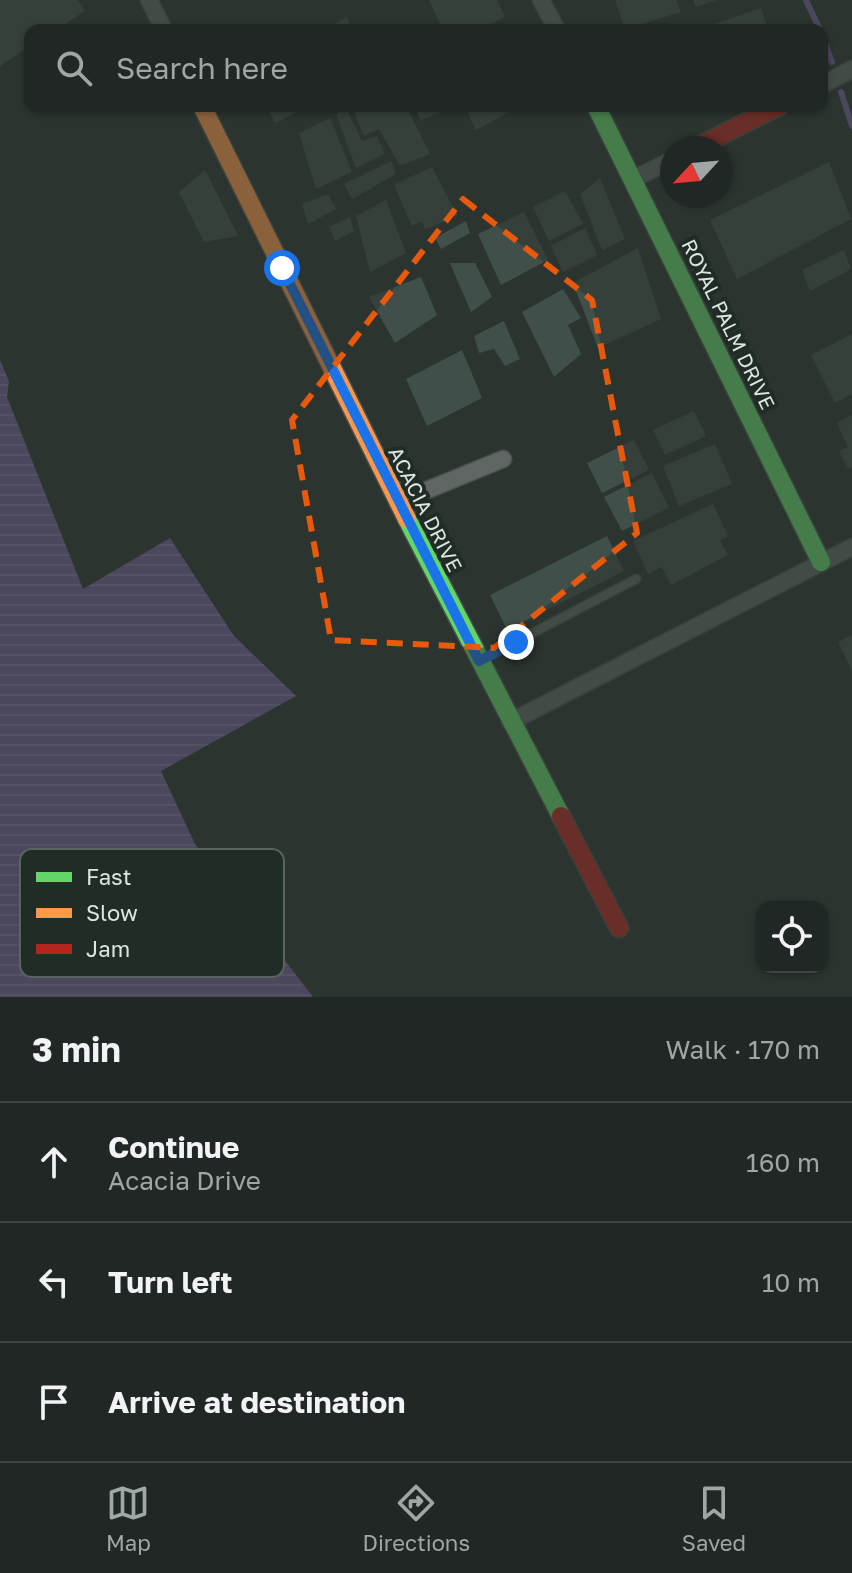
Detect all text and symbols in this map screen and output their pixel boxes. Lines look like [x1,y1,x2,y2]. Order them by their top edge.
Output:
search box [24,24,828,112]
icon: search [52,46,96,90]
text: Search here [116,50,288,86]
north arrow [660,136,732,208]
street label: ROYAL PALM DRIVE [677,235,781,413]
route start [264,250,300,286]
street label: ACACIA DRIVE [384,443,468,575]
route end [498,624,534,660]
legend [20,849,284,977]
text: Fast [86,863,132,890]
text: Slow [86,899,138,926]
map controls [756,901,828,973]
button: locate [756,901,828,973]
text: Jam [86,935,130,962]
text: 3 min [32,1029,121,1069]
text: Walk · 170 m [666,1034,820,1065]
text: Continue [108,1129,239,1165]
icon: ahead [32,1140,76,1184]
text: 160 m [746,1147,820,1178]
text: Acacia Drive [108,1165,261,1196]
icon: left [32,1260,76,1304]
text: Turn left [108,1264,233,1300]
text: 10 m [762,1267,820,1298]
icon: arrive [32,1380,76,1424]
text: Arrive at destination [108,1384,405,1420]
tab: Map [106,1481,151,1556]
tab: Directions [363,1481,470,1556]
tab: Saved [682,1481,746,1556]

